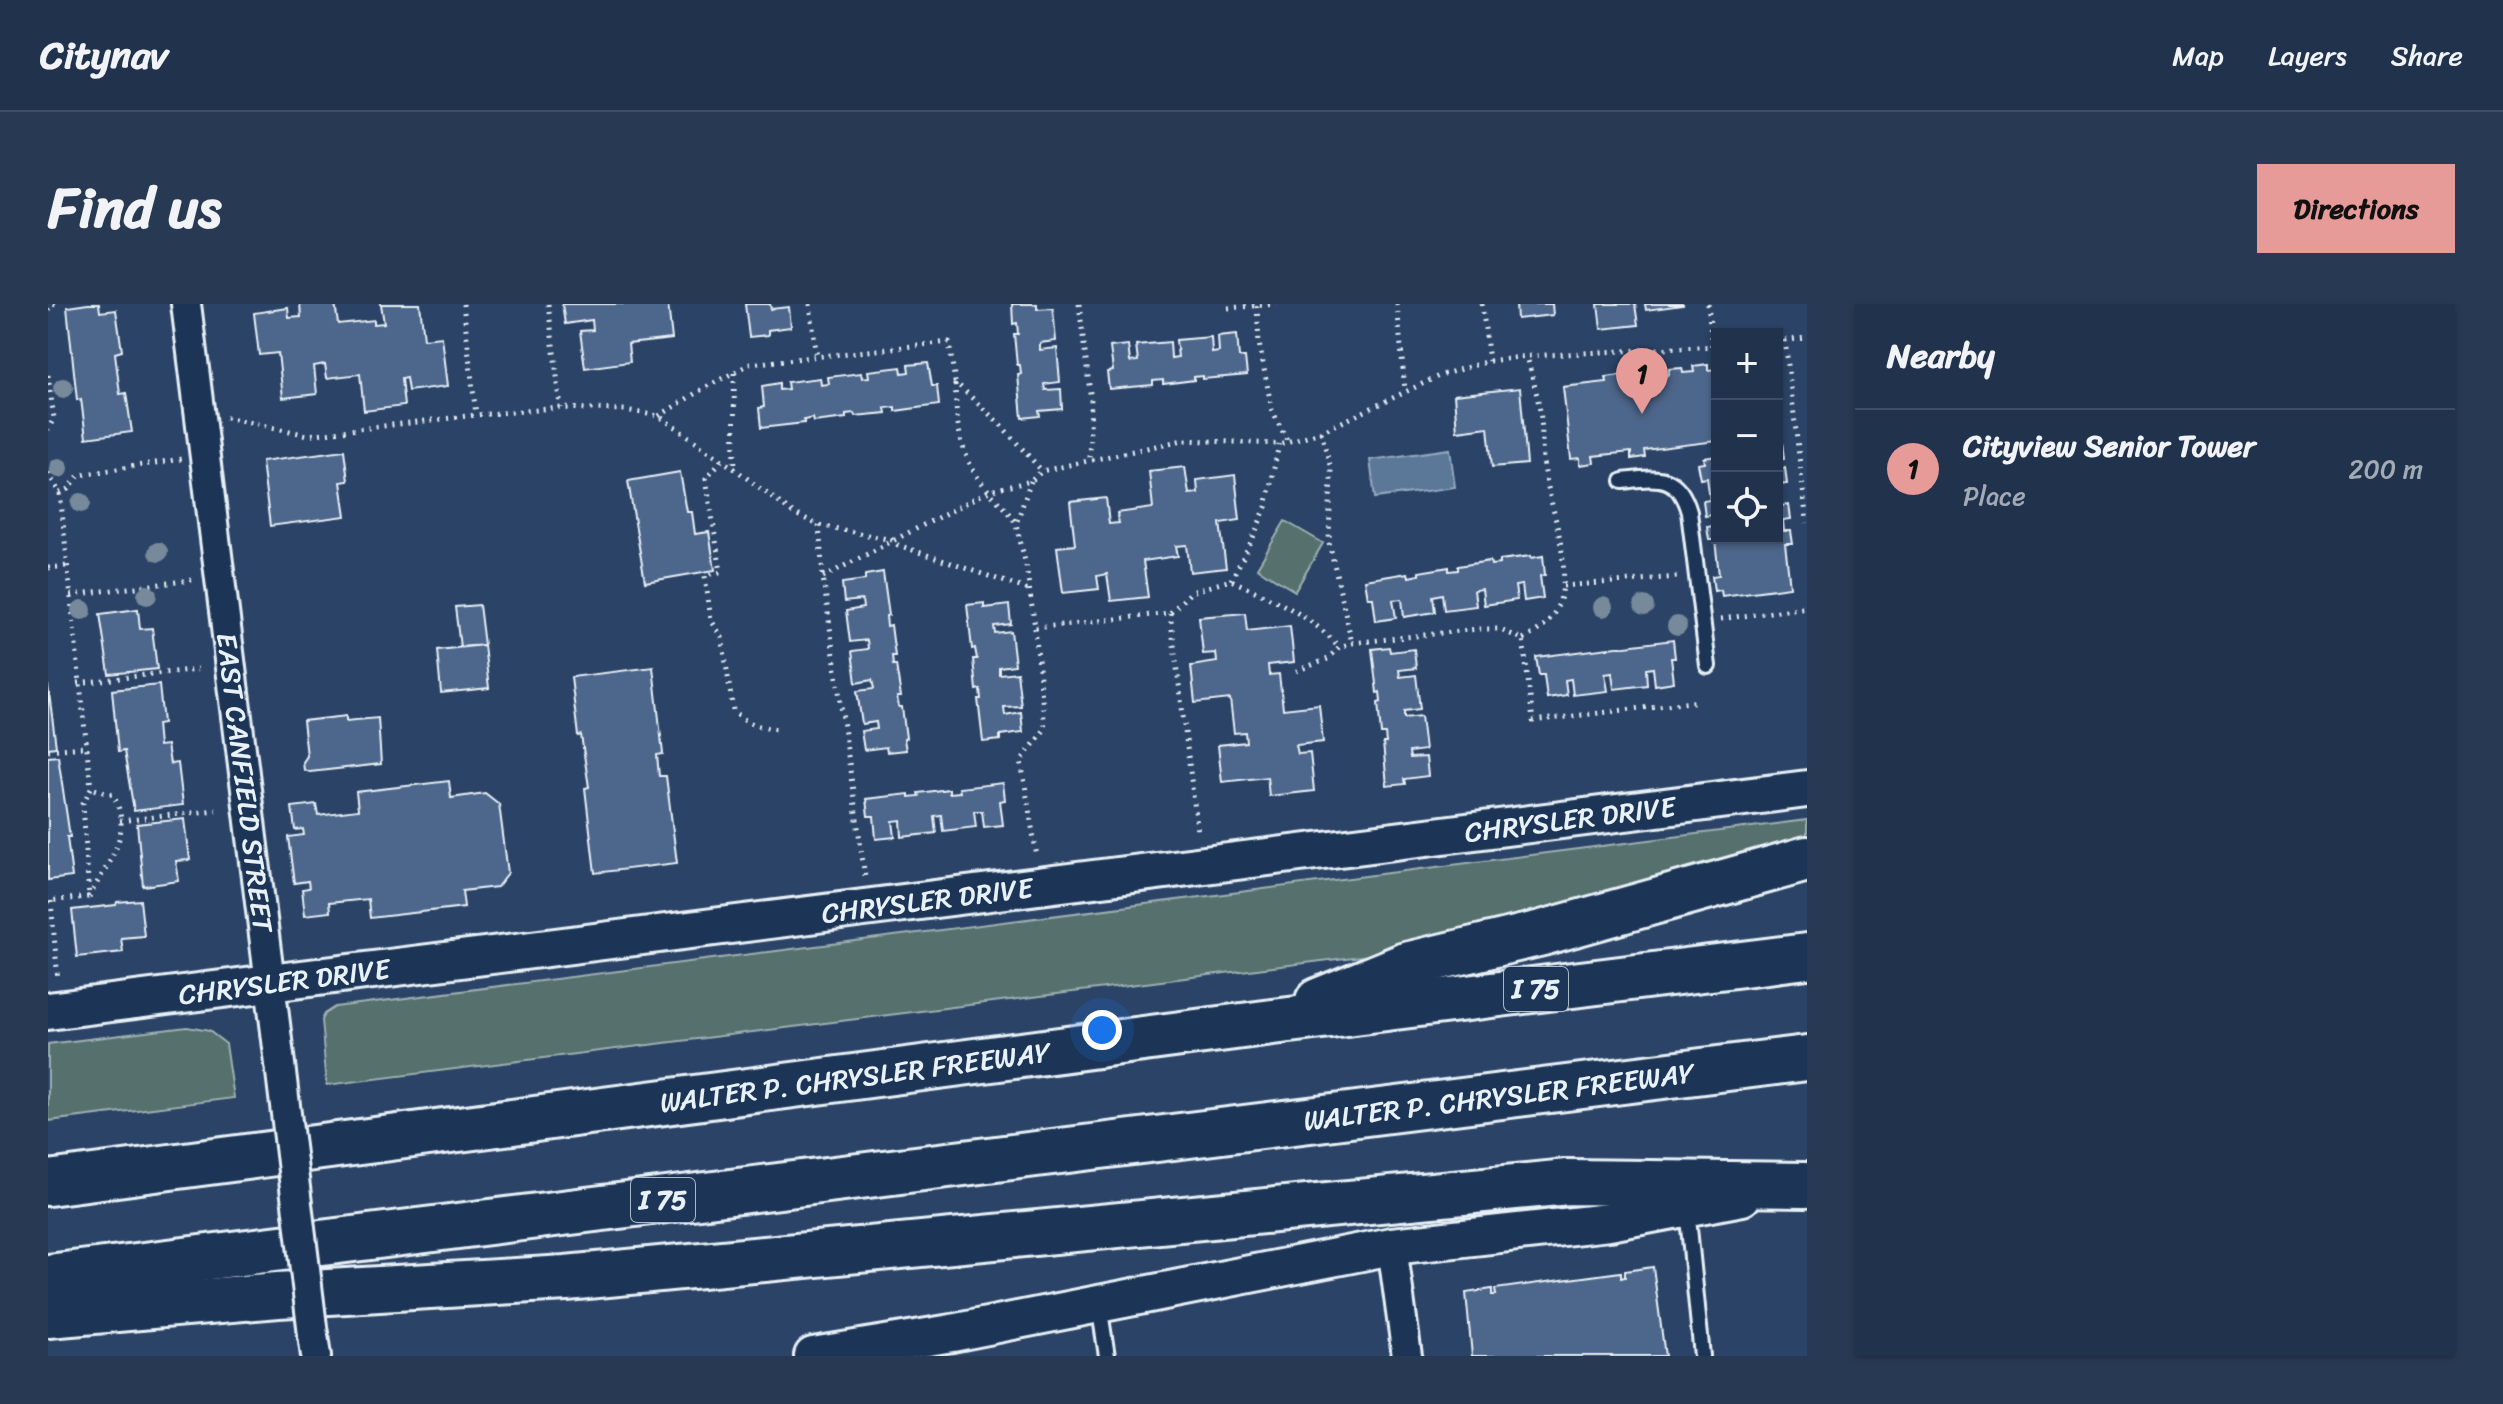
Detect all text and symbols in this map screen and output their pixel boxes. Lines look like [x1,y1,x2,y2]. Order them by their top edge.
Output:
text: Citynav [40,22,168,89]
text: Map [2172,31,2224,80]
text: Layers [2268,31,2347,80]
text: Share [2391,31,2463,80]
text: Find us [48,159,221,258]
button: Directions [2257,164,2455,253]
text: Nearby [1887,326,1995,386]
map controls [1711,328,1783,544]
button: + [1711,328,1783,400]
pin: 1 [1616,348,1668,414]
button: − [1711,400,1783,472]
text: Cityview Senior Tower [1963,419,2255,473]
text: 1 [1907,446,1919,492]
text: 200 m [2348,446,2423,492]
button: locate [1711,472,1783,544]
text: Place [1963,473,2026,519]
street label: EAST CANFIELD STREET [202,630,288,937]
street label: CHRYSLER DRIVE [1462,782,1680,857]
street label: CHRYSLER DRIVE [819,863,1037,938]
street label: CHRYSLER DRIVE [176,944,394,1019]
road number: I 75 [1504,967,1568,1011]
your location [1082,1010,1122,1050]
street label: WALTER P. CHRYSLER FREEWAY [657,1027,1055,1127]
street label: WALTER P. CHRYSLER FREEWAY [1301,1048,1699,1145]
road number: I 75 [631,1178,695,1222]

